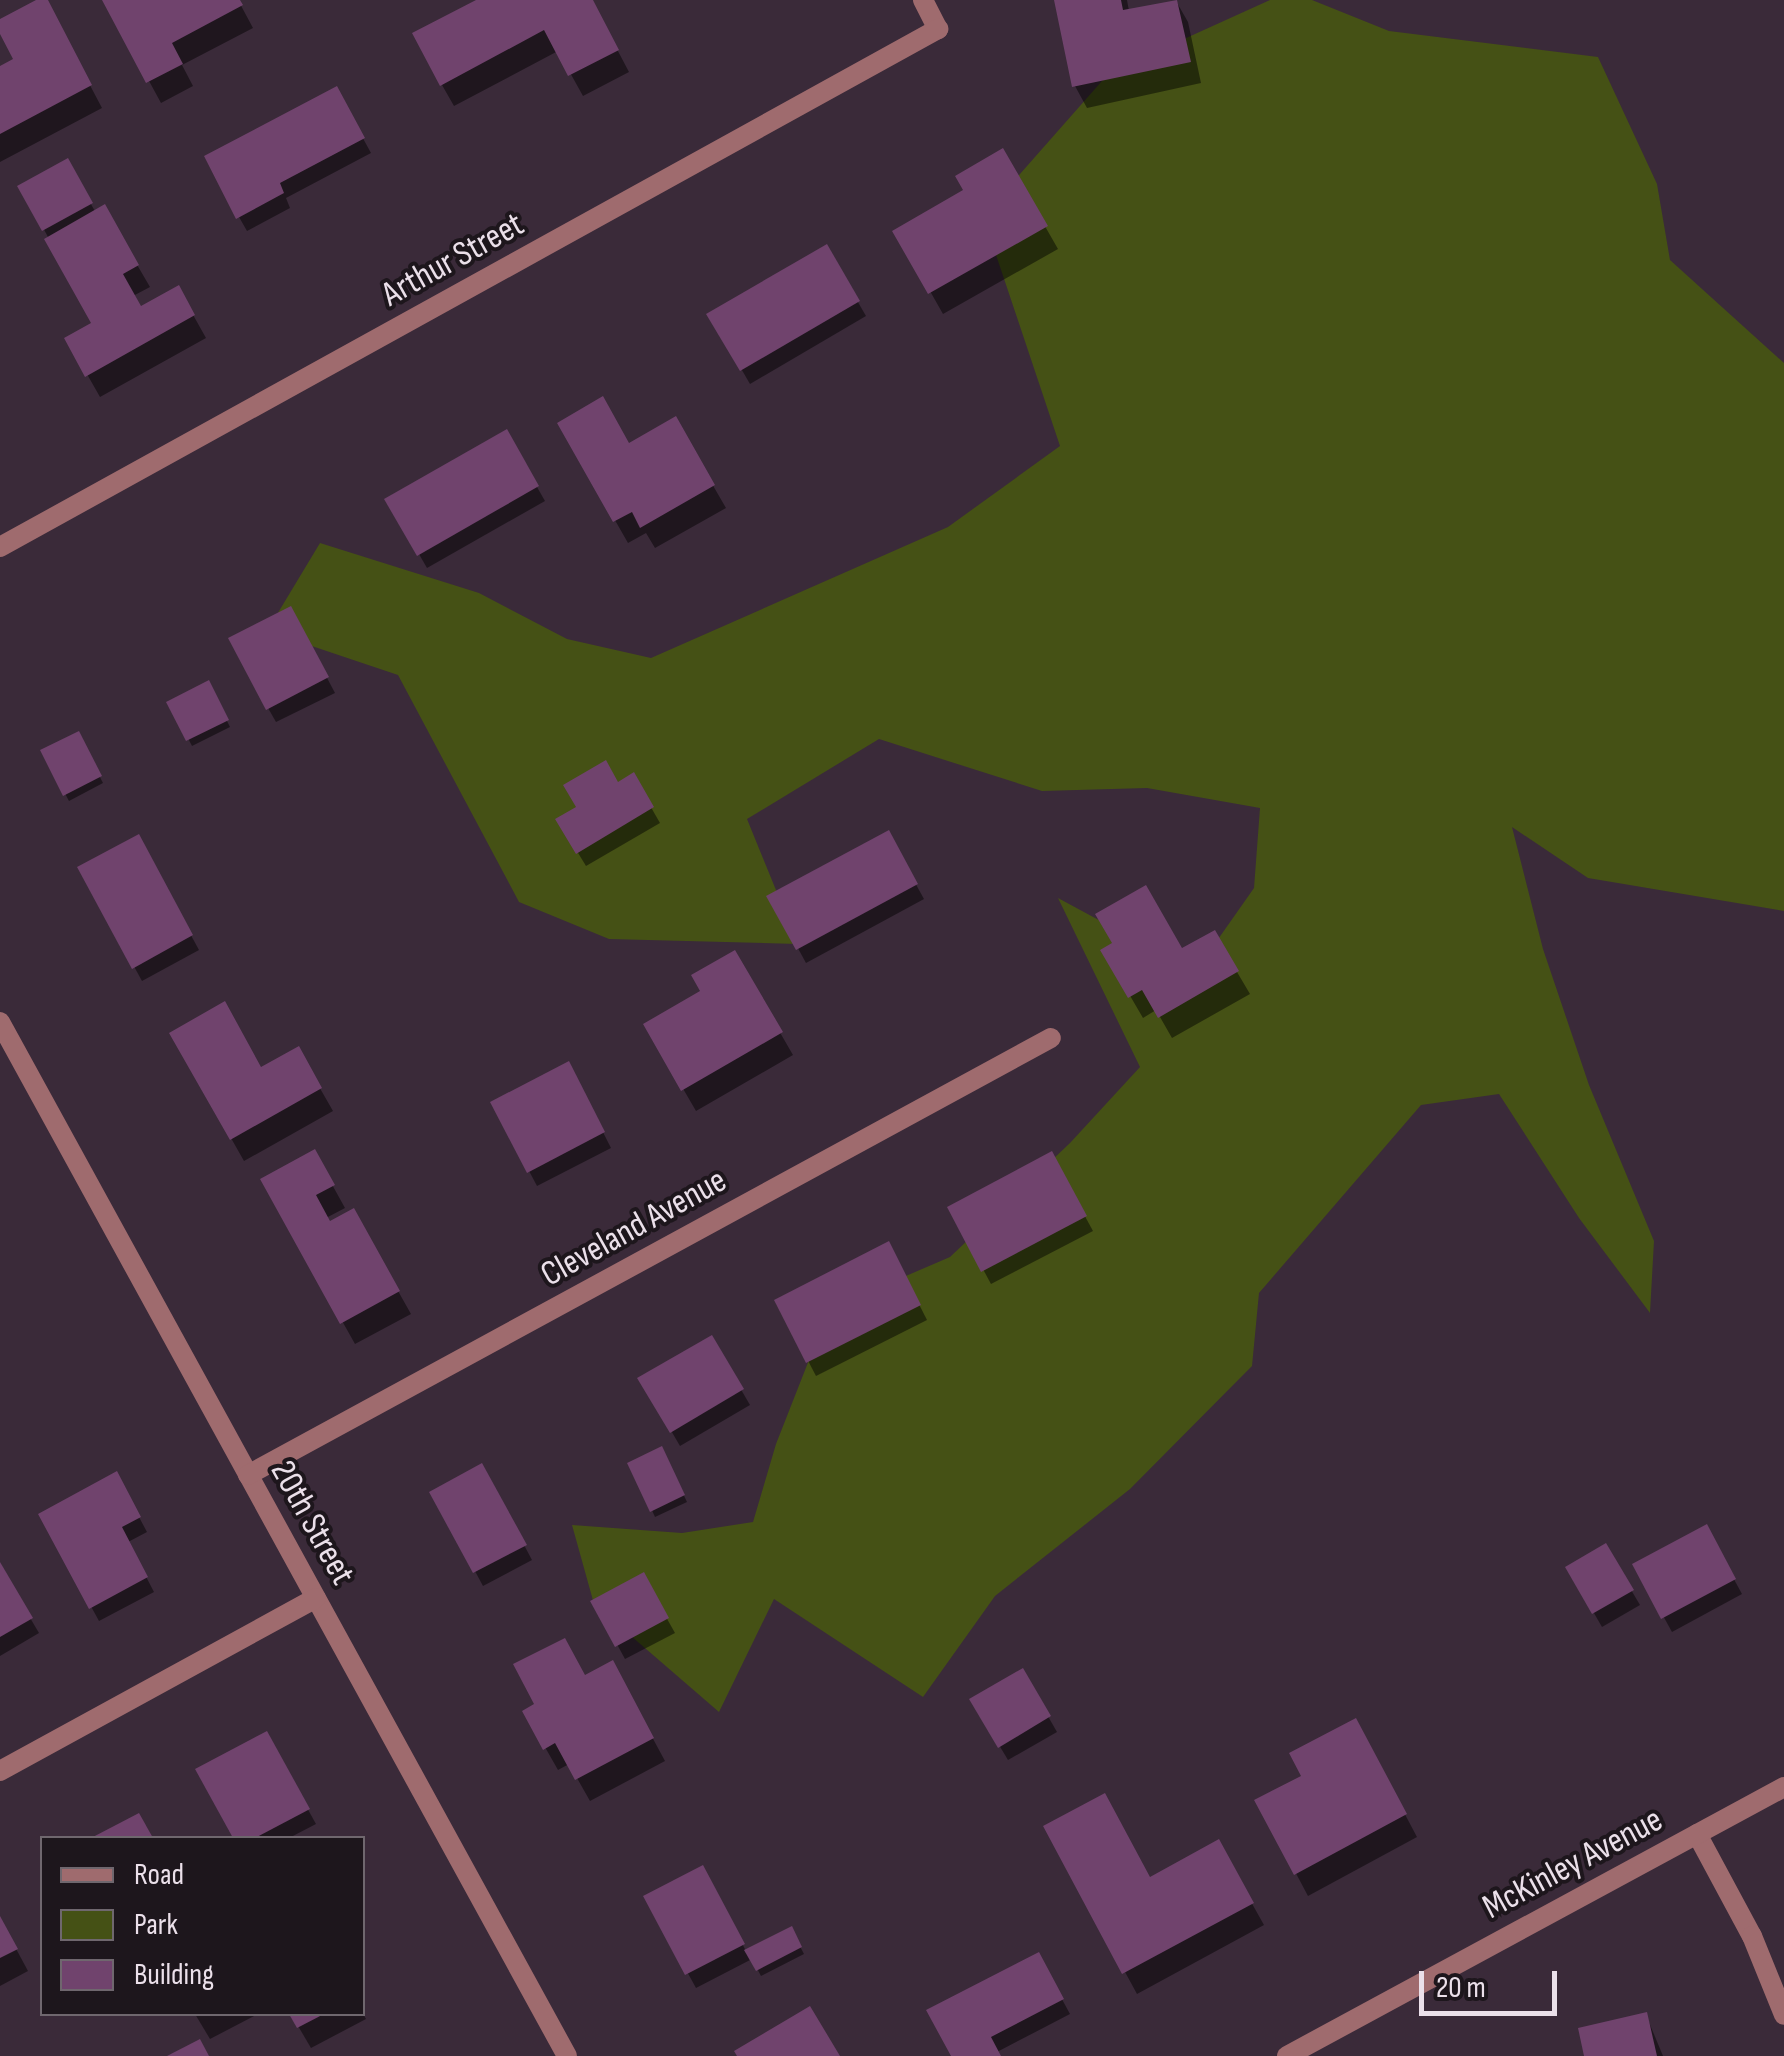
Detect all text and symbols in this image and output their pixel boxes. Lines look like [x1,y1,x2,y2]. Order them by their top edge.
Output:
street label: Arthur Street [375,204,531,316]
street label: Cleveland Avenue [534,1160,734,1296]
street label: 20th Street [261,1454,363,1592]
street label: McKinley Avenue [1476,1799,1670,1929]
legend [40,1836,365,2016]
text: Road [134,1857,184,1893]
text: Park [134,1907,178,1943]
scale bar [1424,1951,1562,2013]
text: Building [134,1957,214,1993]
text: 20 m [1436,1970,1486,2006]

